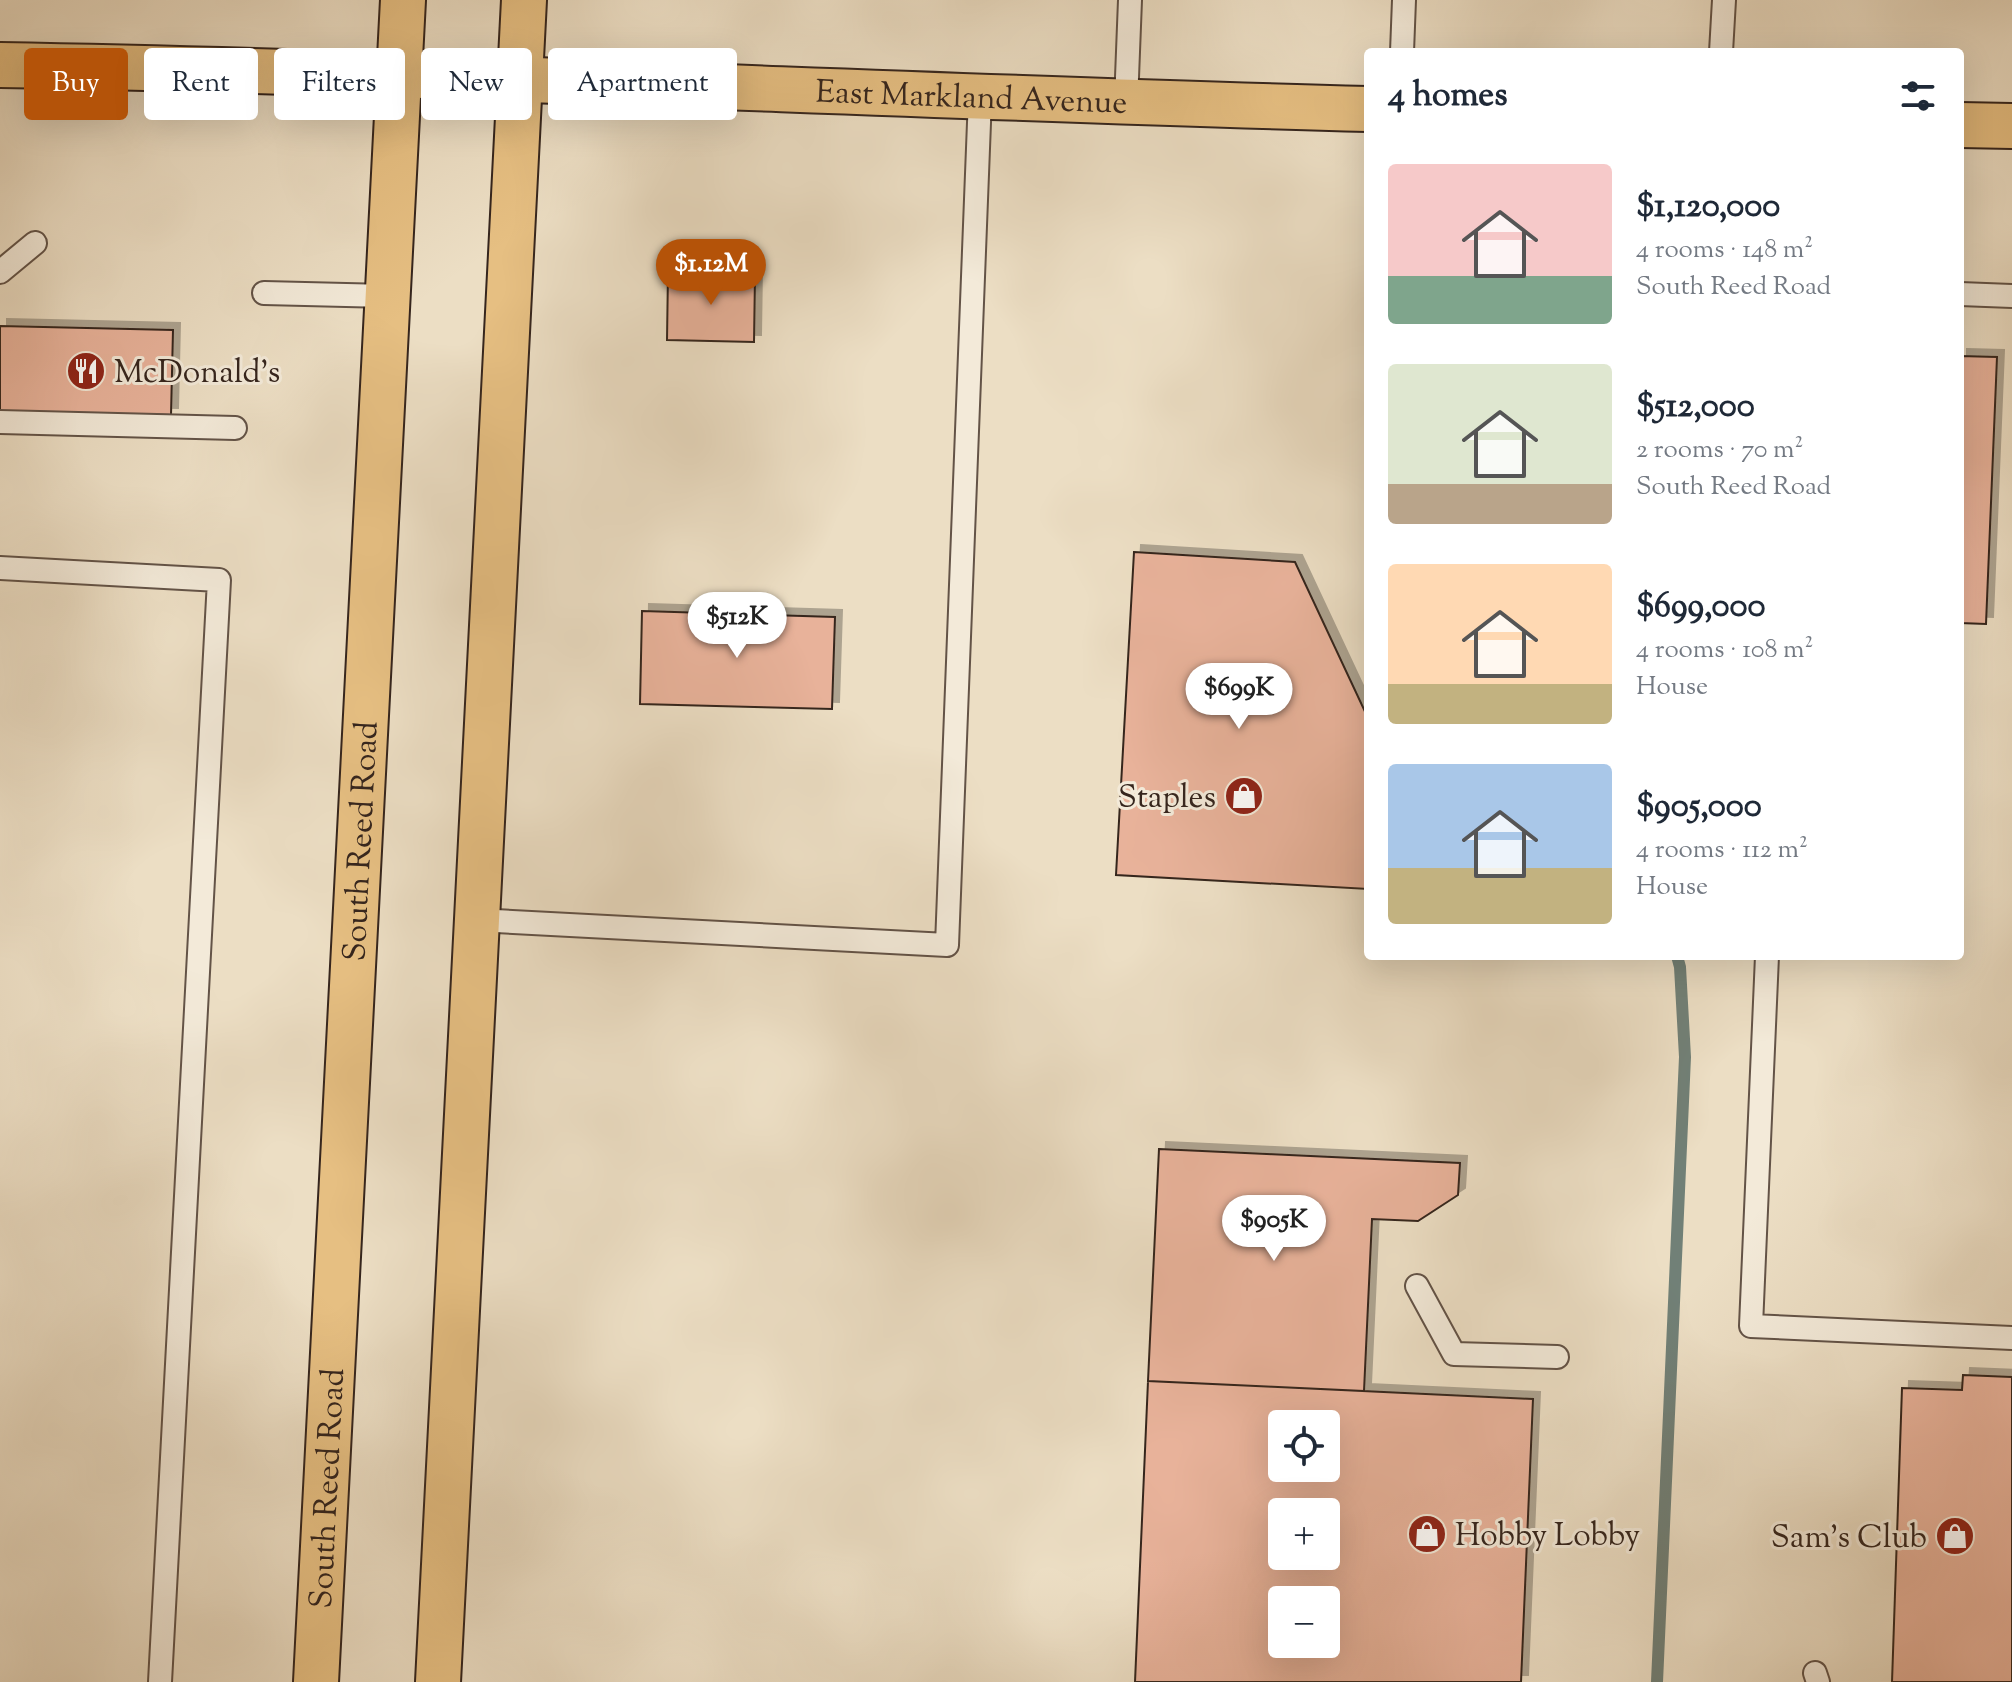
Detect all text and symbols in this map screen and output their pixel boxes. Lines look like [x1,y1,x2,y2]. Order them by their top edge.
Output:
chip: Buy [24,48,128,120]
chip: Rent [144,48,258,120]
chip: Filters [274,48,405,120]
chip: New [421,48,532,120]
chip: Apartment [548,48,737,120]
street label: East Markland Avenue [815,70,1128,128]
text: 4 homes [1388,72,1508,121]
icon: filters [1896,74,1940,118]
text: $1,120,000 [1636,183,1780,232]
icon: home [1452,196,1548,292]
text: 4 rooms · 148 m² [1636,232,1813,269]
pin: $1.12M [646,239,776,307]
text: $1.12M [674,246,748,283]
text: South Reed Road [1636,269,1831,306]
restaurant icon: McDonald's [65,350,107,392]
place label: McDonald's [114,351,280,397]
text: $512,000 [1636,383,1755,432]
icon: home [1452,396,1548,492]
text: 2 rooms · 70 m² [1636,432,1803,469]
text: South Reed Road [1636,469,1831,506]
text: $699,000 [1636,583,1766,632]
pin: $512K [681,592,793,660]
icon: home [1452,596,1548,692]
text: $512K [706,599,768,636]
text: 4 rooms · 108 m² [1636,632,1813,669]
pin: $699K [1183,663,1295,731]
text: House [1636,669,1708,706]
text: $699K [1204,670,1274,707]
street label: South Reed Road [333,720,392,963]
shop icon: Staples [1223,775,1265,817]
place label: Staples [1118,776,1216,822]
text: $905,000 [1636,783,1762,832]
icon: home [1452,796,1548,892]
text: 4 rooms · 112 m² [1636,832,1808,869]
text: House [1636,869,1708,906]
pin: $905K [1218,1195,1330,1263]
text: $905K [1240,1202,1308,1239]
street label: South Reed Road [300,1367,358,1610]
map controls [1268,1410,1340,1658]
button: locate [1268,1410,1340,1482]
button: + [1268,1498,1340,1570]
shop icon: Hobby Lobby [1406,1513,1448,1555]
place label: Hobby Lobby [1455,1514,1640,1560]
shop icon: Sam's Club [1934,1515,1976,1557]
place label: Sam's Club [1771,1516,1927,1562]
button: − [1268,1586,1340,1658]

